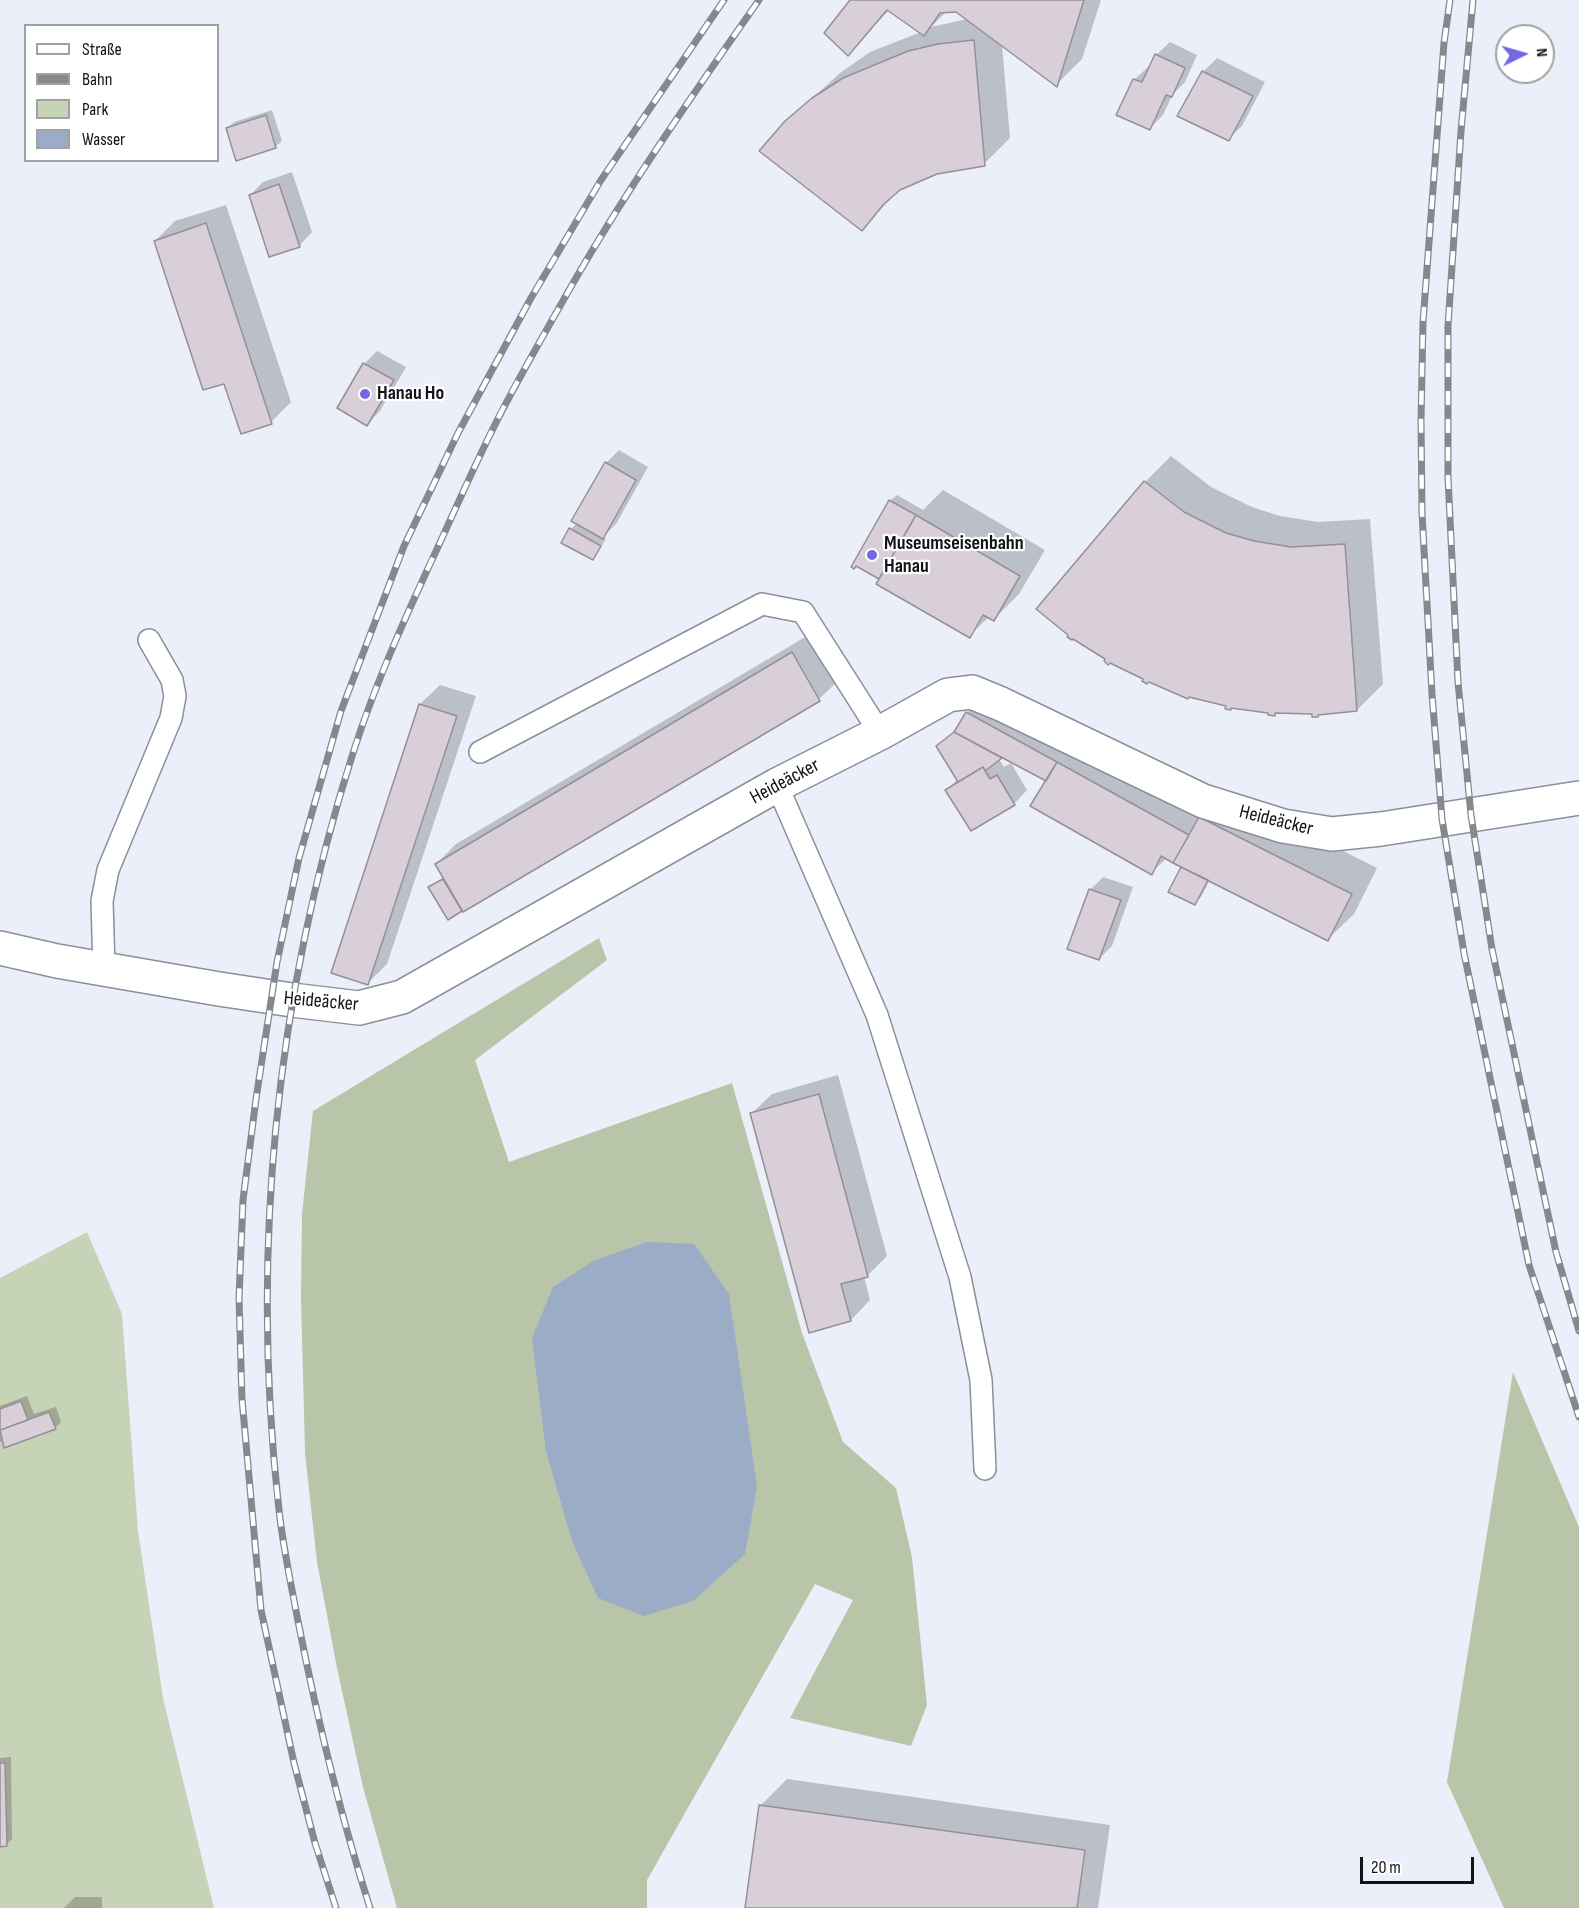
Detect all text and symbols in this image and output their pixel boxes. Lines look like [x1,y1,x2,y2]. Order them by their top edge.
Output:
legend [24,24,219,162]
north arrow [1495,24,1555,84]
text: Straße [82,39,122,60]
text: N [1532,47,1551,58]
text: Bahn [82,69,112,90]
text: Park [82,99,108,120]
text: Wasser [82,129,125,150]
place label: Hanau Ho [377,382,444,406]
marker: Hanau Ho [358,387,372,401]
place label: Museumseisenbahn Hanau [884,532,1024,579]
marker: Museumseisenbahn Hanau [865,548,879,562]
street label: Heideäcker [746,754,824,810]
street label: Heideäcker [1237,800,1315,842]
street label: Heideäcker [283,987,359,1017]
scale bar [1363,1845,1477,1883]
text: 20 m [1371,1857,1401,1878]

